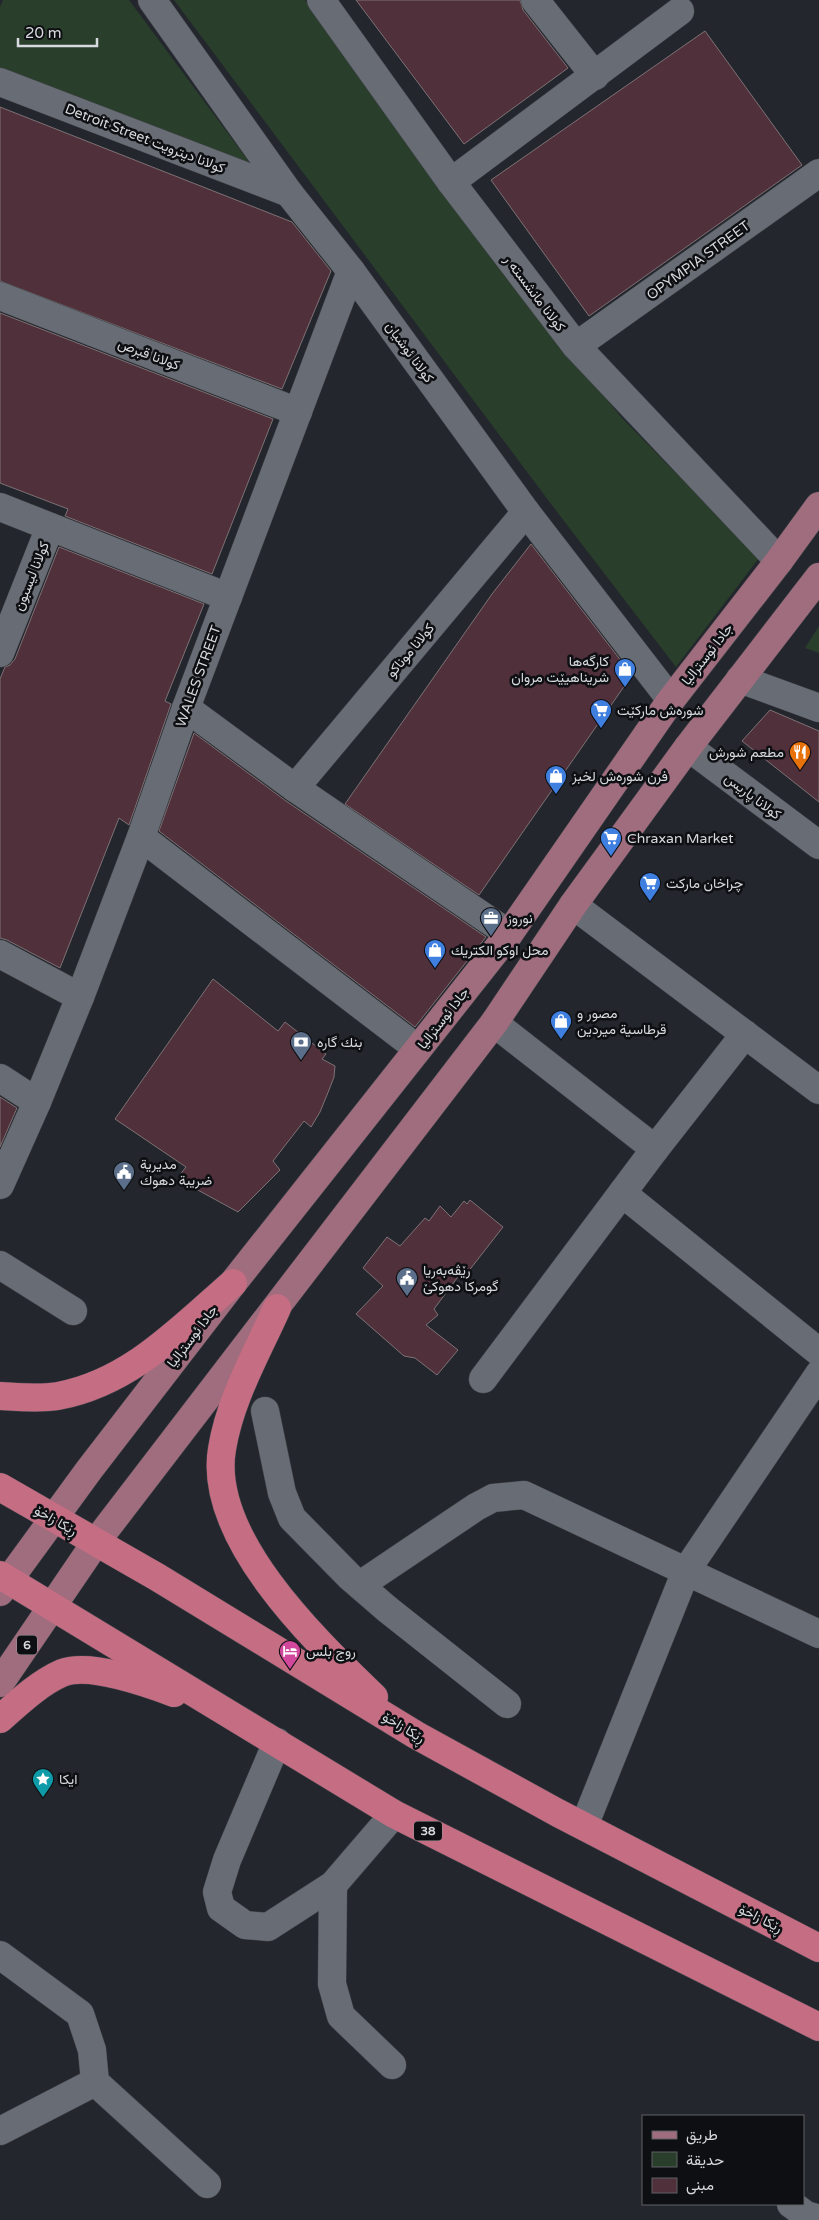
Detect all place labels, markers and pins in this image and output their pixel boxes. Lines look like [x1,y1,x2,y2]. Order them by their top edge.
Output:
place label: كارگه‌ها شريناهيێت مروان [511,653,609,686]
shop icon: كارگه‌ها شريناهيێت مروان [613,657,637,688]
supermarket icon: شوره‌ش ماركێت [589,698,613,729]
place label: شوره‌ش ماركێت [617,702,704,719]
restaurant icon: مطعم شورش [788,740,812,771]
place label: مطعم شورش [709,744,784,761]
shop icon: فرن شوره‌ش لخبز [544,764,568,795]
place label: فرن شوره‌ش لخبز [571,768,668,785]
supermarket icon: Chraxan Market [599,826,623,857]
place label: Chraxan Market [627,830,734,847]
supermarket icon: چراخان ماركت [638,871,662,902]
place label: چراخان ماركت [666,875,743,893]
office icon: نوروز [479,906,503,937]
place label: نوروز [506,910,533,927]
shop icon: محل اوكو الكتريك [423,938,447,969]
place label: محل اوكو الكتريك [451,942,549,959]
place label: مصور و قرطاسية ميردين [577,1005,667,1038]
shop icon: مصور و قرطاسية ميردين [549,1009,573,1040]
bank icon: بنك گاره [289,1030,313,1061]
place label: بنك گاره [317,1034,362,1051]
place label: مديرية ضريبة دهوك [140,1156,213,1189]
public building icon: مديرية ضريبة دهوك [112,1160,136,1191]
place label: رێڤه‌به‌ریا گومركا دهوكێ [423,1262,499,1295]
public building icon: رێڤه‌به‌ریا گومركا دهوكێ [395,1266,419,1297]
hotel icon: روج بلس [278,1639,302,1670]
place label: روج بلس [306,1643,356,1662]
place icon: ايكا [31,1767,55,1798]
place label: ايكا [59,1771,77,1788]

